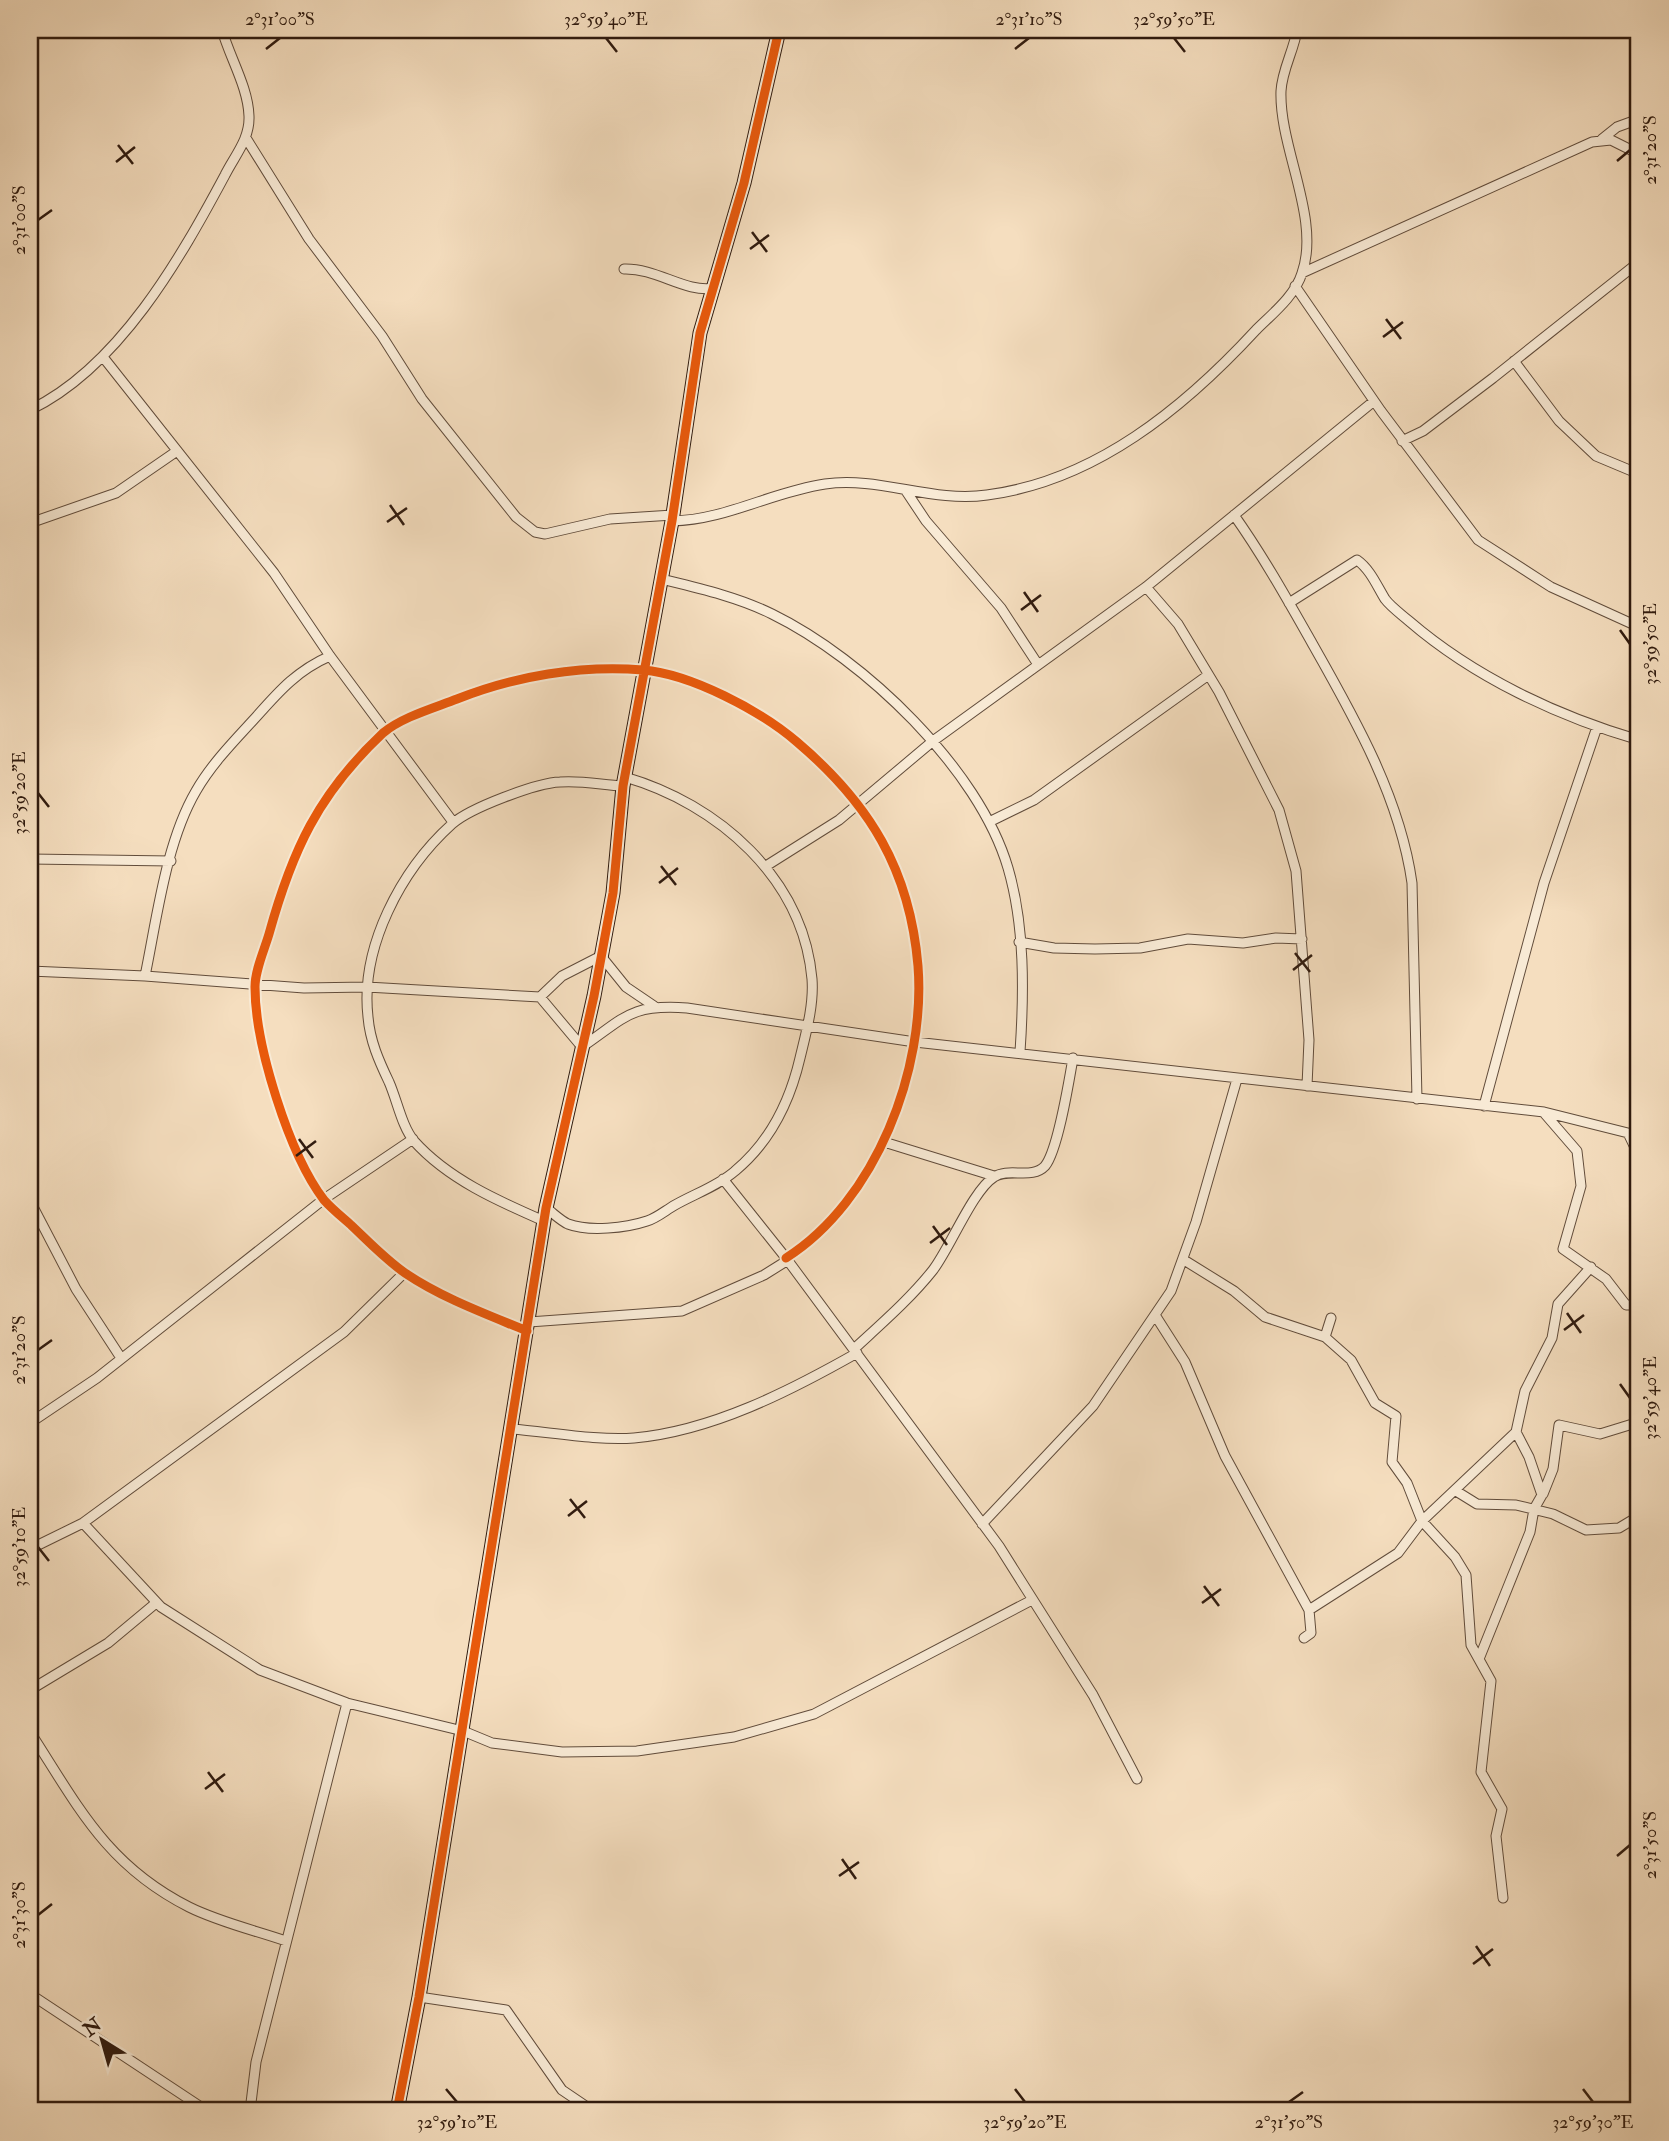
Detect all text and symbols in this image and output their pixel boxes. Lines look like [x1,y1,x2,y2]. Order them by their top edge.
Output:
text: 2°31'00"S [245,8,315,31]
text: 32°59'40"E [564,8,648,31]
text: 2°31'10"S [996,8,1062,31]
text: 32°59'50"E [1133,8,1215,31]
text: 2°31'20"S [1639,115,1662,185]
text: 2°31'00"S [8,185,31,255]
text: 32°59'50"E [1639,603,1662,685]
text: 32°59'20"E [8,751,31,835]
text: 2°31'20"S [8,1315,31,1385]
text: 32°59'40"E [1639,1356,1662,1440]
text: 32°59'10"E [8,1507,31,1587]
text: 2°31'50"S [1639,1811,1662,1879]
text: 2°31'30"S [8,1881,31,1949]
north arrow [66,2004,136,2074]
text: N [78,2012,107,2043]
text: 32°59'10"E [417,2111,497,2134]
text: 32°59'20"E [983,2111,1067,2134]
text: 2°31'50"S [1255,2111,1323,2134]
text: 32°59'30"E [1552,2111,1634,2134]

